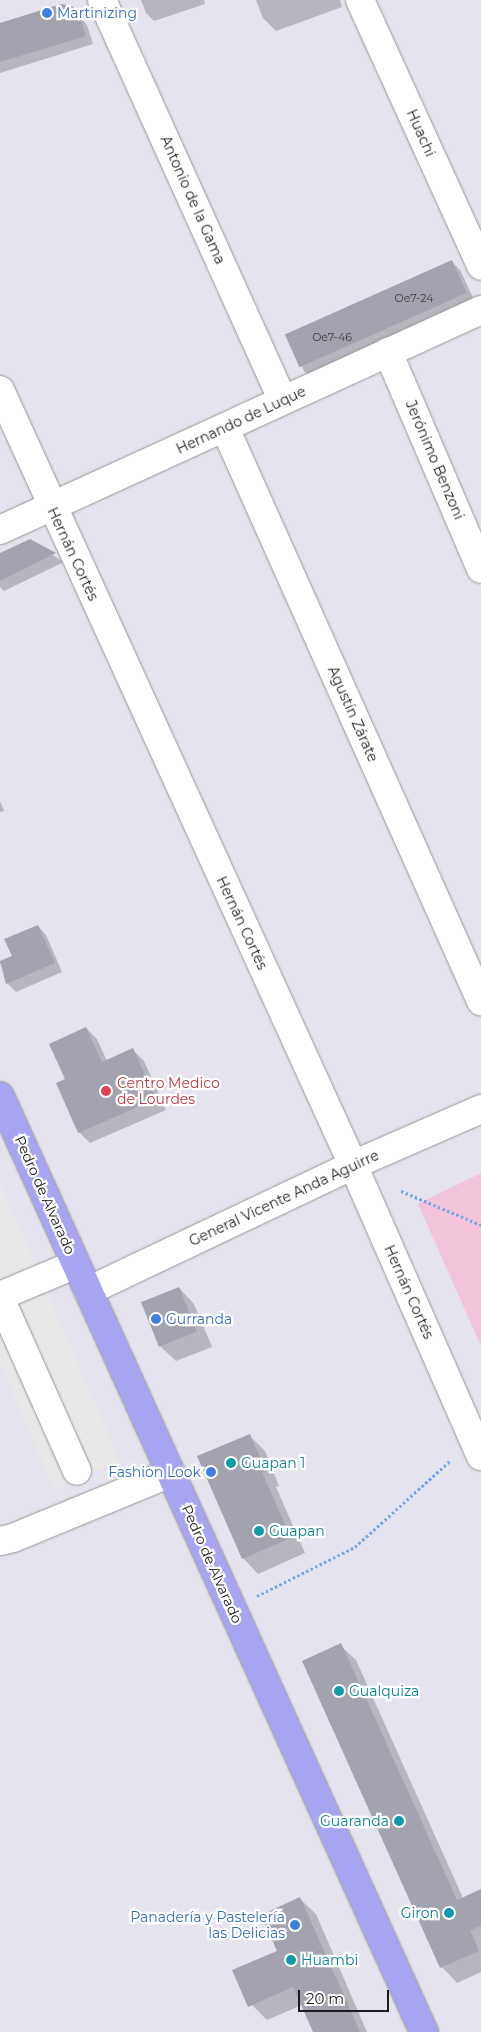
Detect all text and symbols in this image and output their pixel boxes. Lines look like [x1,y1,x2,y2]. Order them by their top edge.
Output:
place label: Martinizing [57,5,137,21]
marker: Martinizing [41,7,53,19]
street label: Huachi [403,107,439,159]
street label: Antonio de la Gama [157,133,229,267]
house number: Oe7-24 [395,291,433,305]
house number: Oe7-46 [312,330,352,344]
street label: Hernando de Luque [174,383,308,457]
street label: Jerónimo Benzoni [402,398,468,522]
street label: Hernán Cortés [44,505,102,603]
street label: Agustín Zárate [324,664,382,764]
street label: Hernán Cortés [213,874,271,972]
place label: Centro Medico de Lourdes [117,1075,220,1108]
marker: Centro Medico de Lourdes [99,1084,113,1098]
street label: Pedro de Alvarado [11,1133,79,1257]
street label: General Vicente Anda Aguirre [186,1147,382,1249]
street label: Hernán Cortés [381,1242,437,1342]
place label: Gurranda [166,1311,232,1327]
marker: Gurranda [150,1313,162,1325]
place label: Guapan 1 [241,1455,305,1471]
marker: Guapan 1 [225,1457,237,1469]
place label: Fashion Look [108,1464,201,1480]
marker: Fashion Look [205,1466,217,1478]
street label: Pedro de Alvarado [178,1502,246,1626]
place label: Guapan [269,1523,325,1539]
marker: Guapan [253,1525,265,1537]
place label: Gualquiza [349,1683,419,1699]
marker: Gualquiza [333,1685,345,1697]
place label: Guaranda [320,1813,389,1829]
marker: Guaranda [393,1815,405,1827]
place label: Giron [401,1905,439,1921]
marker: Giron [443,1907,455,1919]
place label: Panadería y Pastelería las Delicias [130,1909,285,1941]
marker: Panadería y Pastelería las Delicias [289,1919,301,1931]
place label: Huambi [301,1952,358,1968]
marker: Huambi [285,1954,297,1966]
scale bar [301,1980,392,2012]
text: 20 m [306,1989,344,2008]

